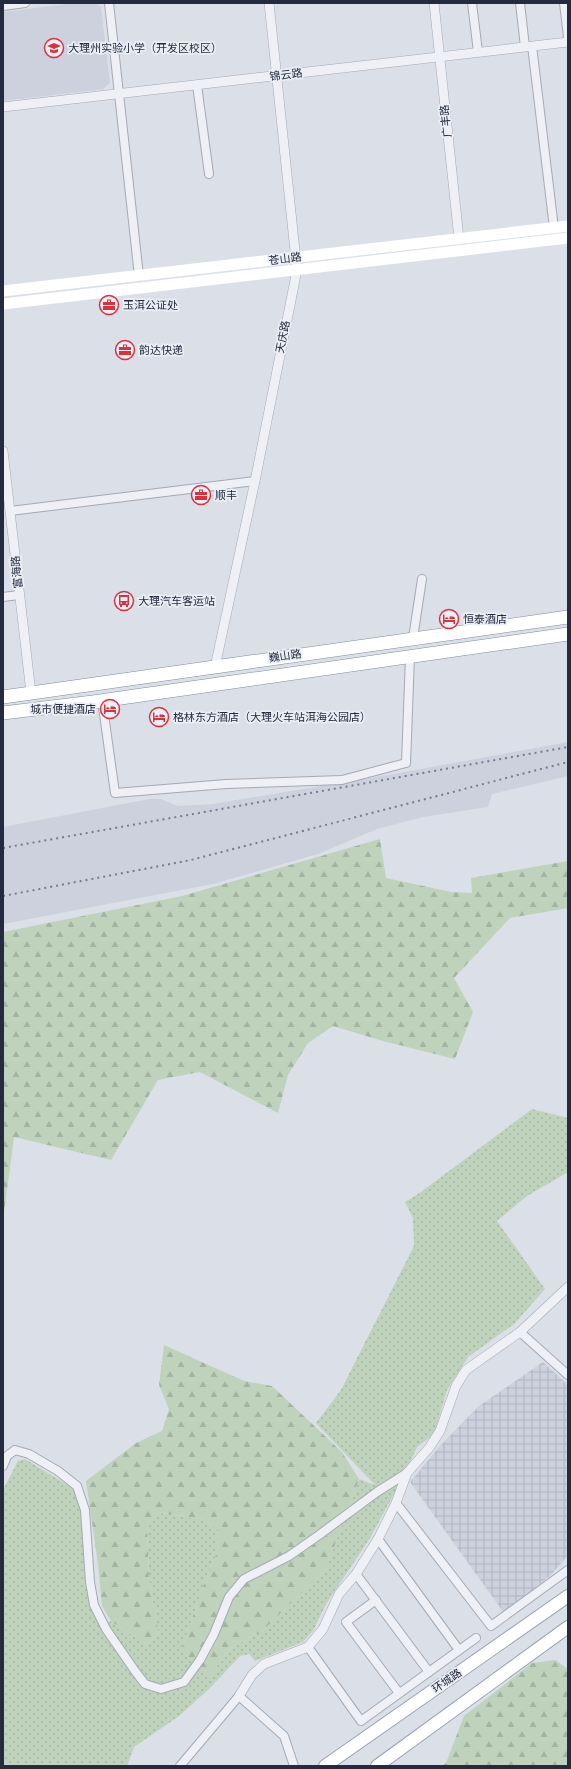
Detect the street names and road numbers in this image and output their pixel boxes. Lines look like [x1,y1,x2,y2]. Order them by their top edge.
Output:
street label: 锦云路 [269,67,303,83]
street label: 广丰路 [438,104,454,138]
street label: 苍山路 [268,251,302,267]
street label: 天庆路 [273,320,293,354]
street label: 富海路 [9,555,25,589]
street label: 巍山路 [268,647,302,665]
street label: 环城路 [430,1666,464,1696]

